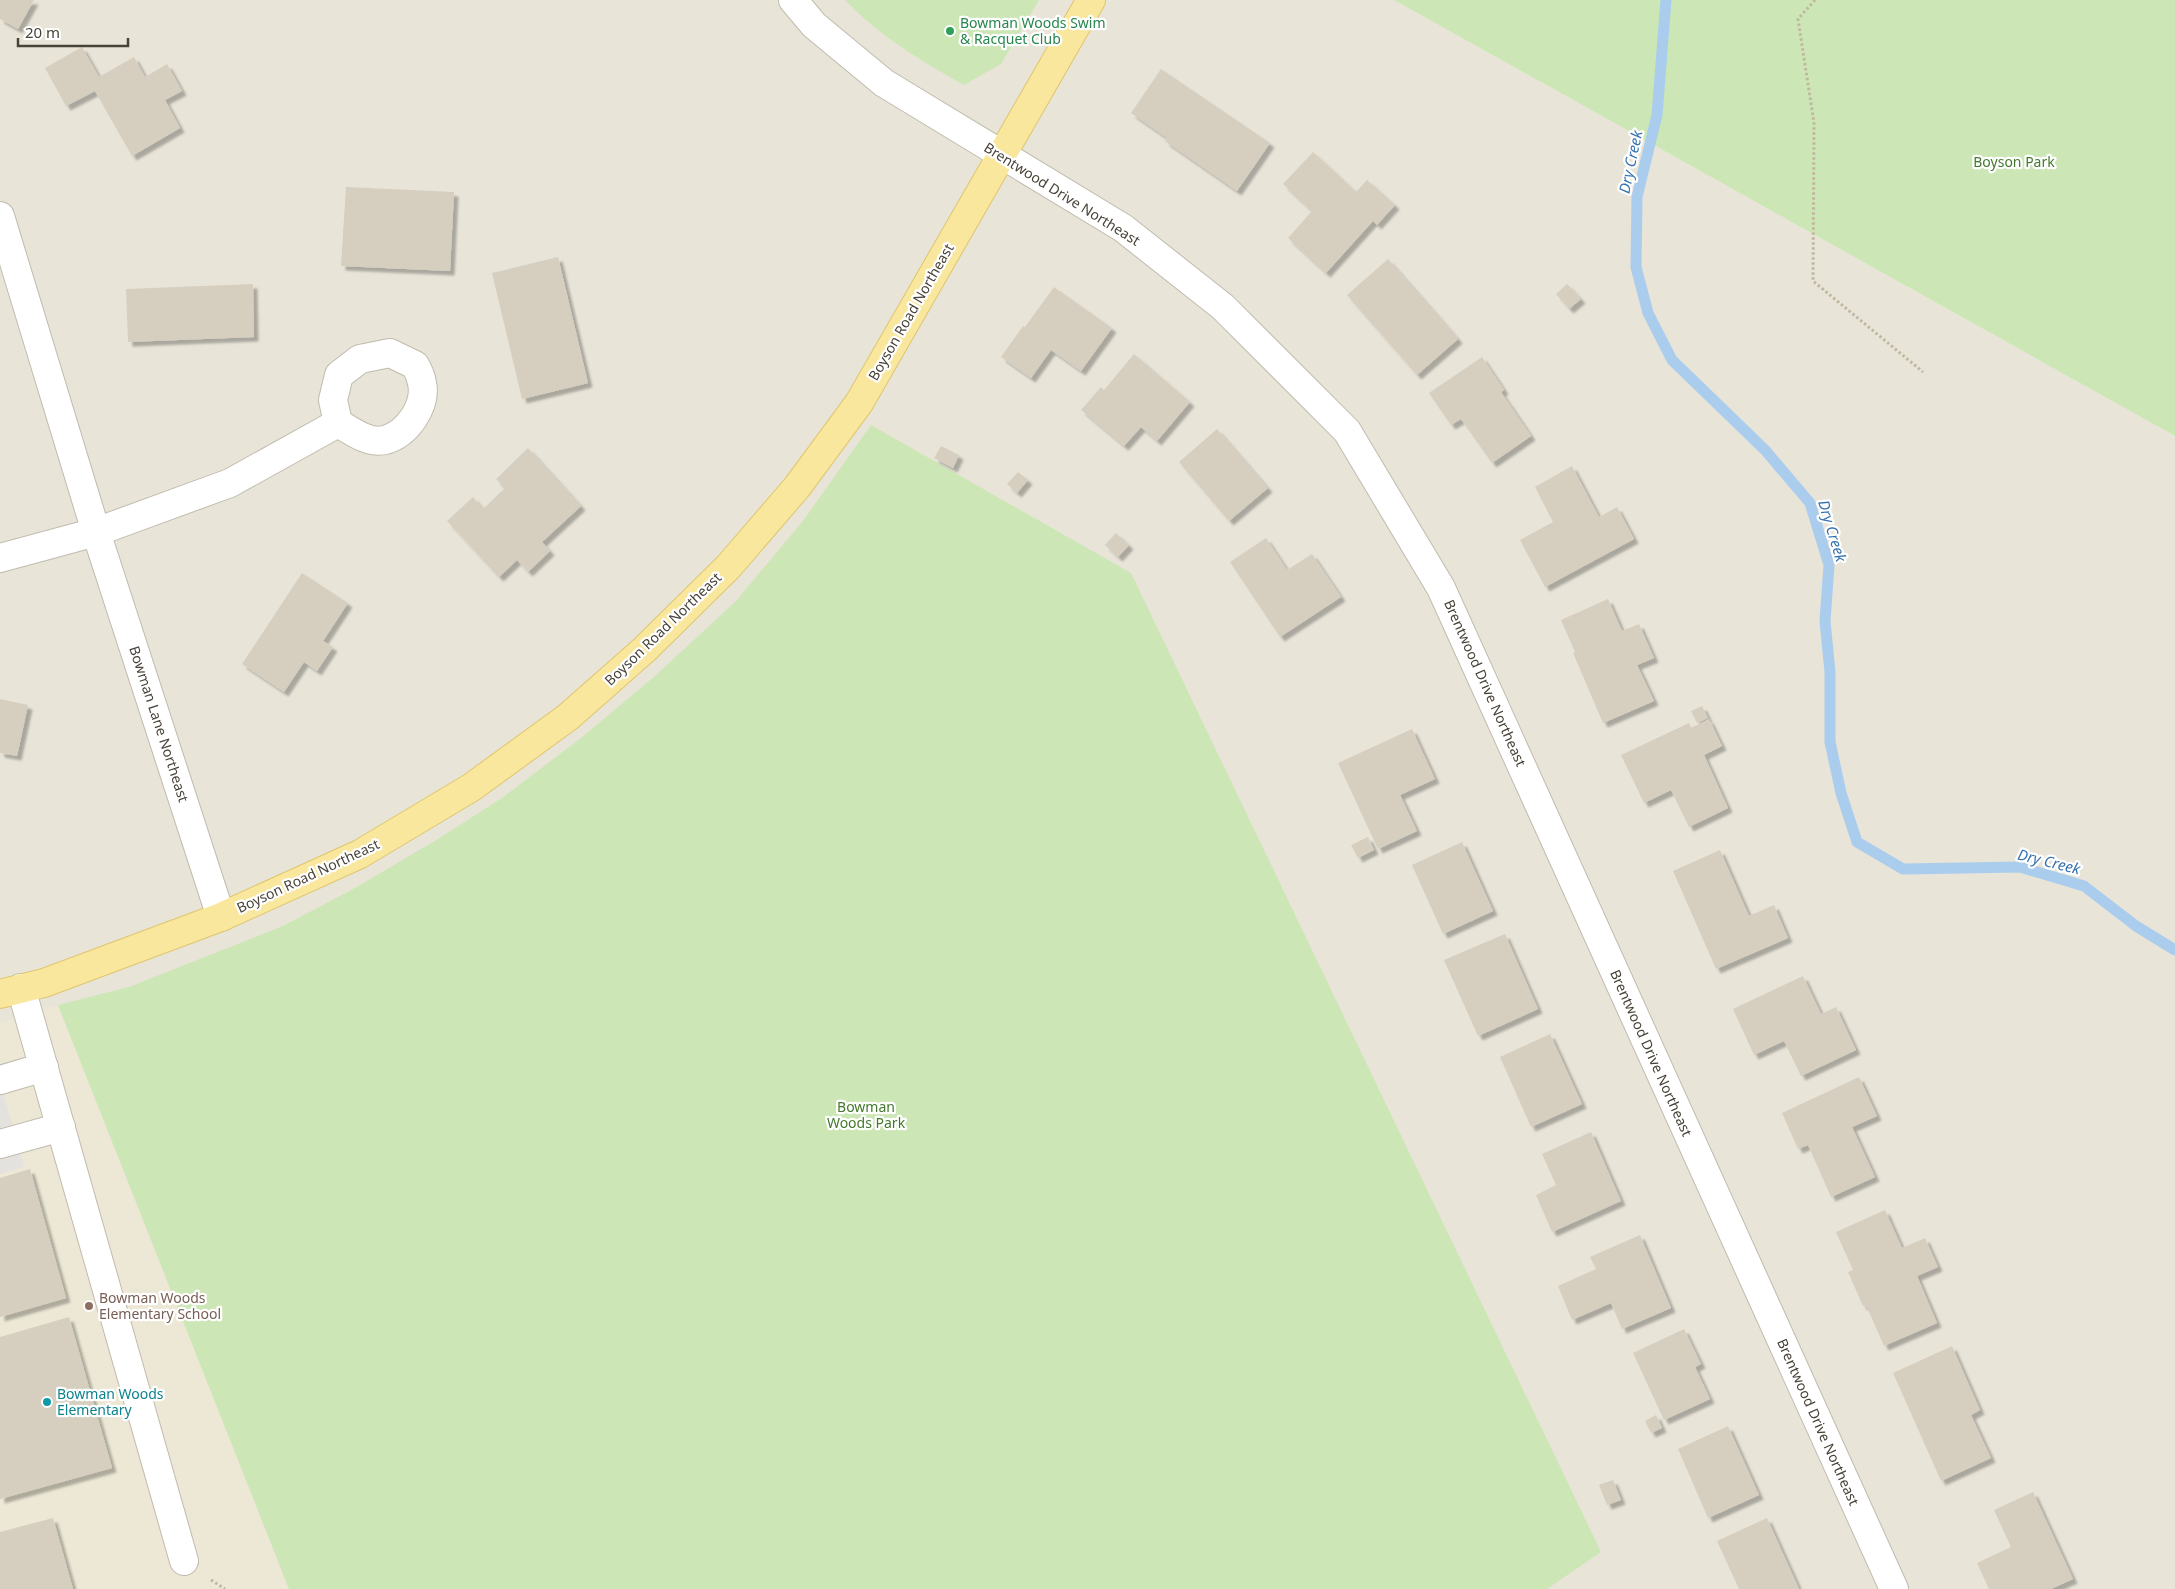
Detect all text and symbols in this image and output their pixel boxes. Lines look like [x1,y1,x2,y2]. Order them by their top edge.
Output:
place label: Bowman Woods Swim & Racquet Club [960,13,1106,48]
scale bar [18,15,128,47]
text: 20 m [25,22,60,42]
marker: Bowman Woods Swim & Racquet Club [944,25,956,37]
water label: Dry Creek [1614,128,1647,195]
street label: Brentwood Drive Northeast [981,138,1144,250]
park label: Boyson Park [1973,152,2055,171]
street label: Boyson Road Northeast [864,240,958,384]
water label: Dry Creek [1814,497,1852,565]
street label: Boyson Road Northeast [600,568,725,689]
street label: Brentwood Drive Northeast [1440,596,1531,769]
street label: Bowman Lane Northeast [125,643,194,804]
street label: Boyson Road Northeast [233,834,382,917]
water label: Dry Creek [2016,844,2083,879]
street label: Brentwood Drive Northeast [1606,966,1697,1139]
park label: Bowman Woods Park [827,1097,906,1132]
place label: Bowman Woods Elementary School [99,1288,221,1323]
marker: Bowman Woods Elementary School [83,1300,95,1312]
street label: Brentwood Drive Northeast [1773,1335,1864,1508]
place label: Bowman Woods Elementary [57,1384,164,1419]
marker: Bowman Woods Elementary [41,1396,53,1408]

